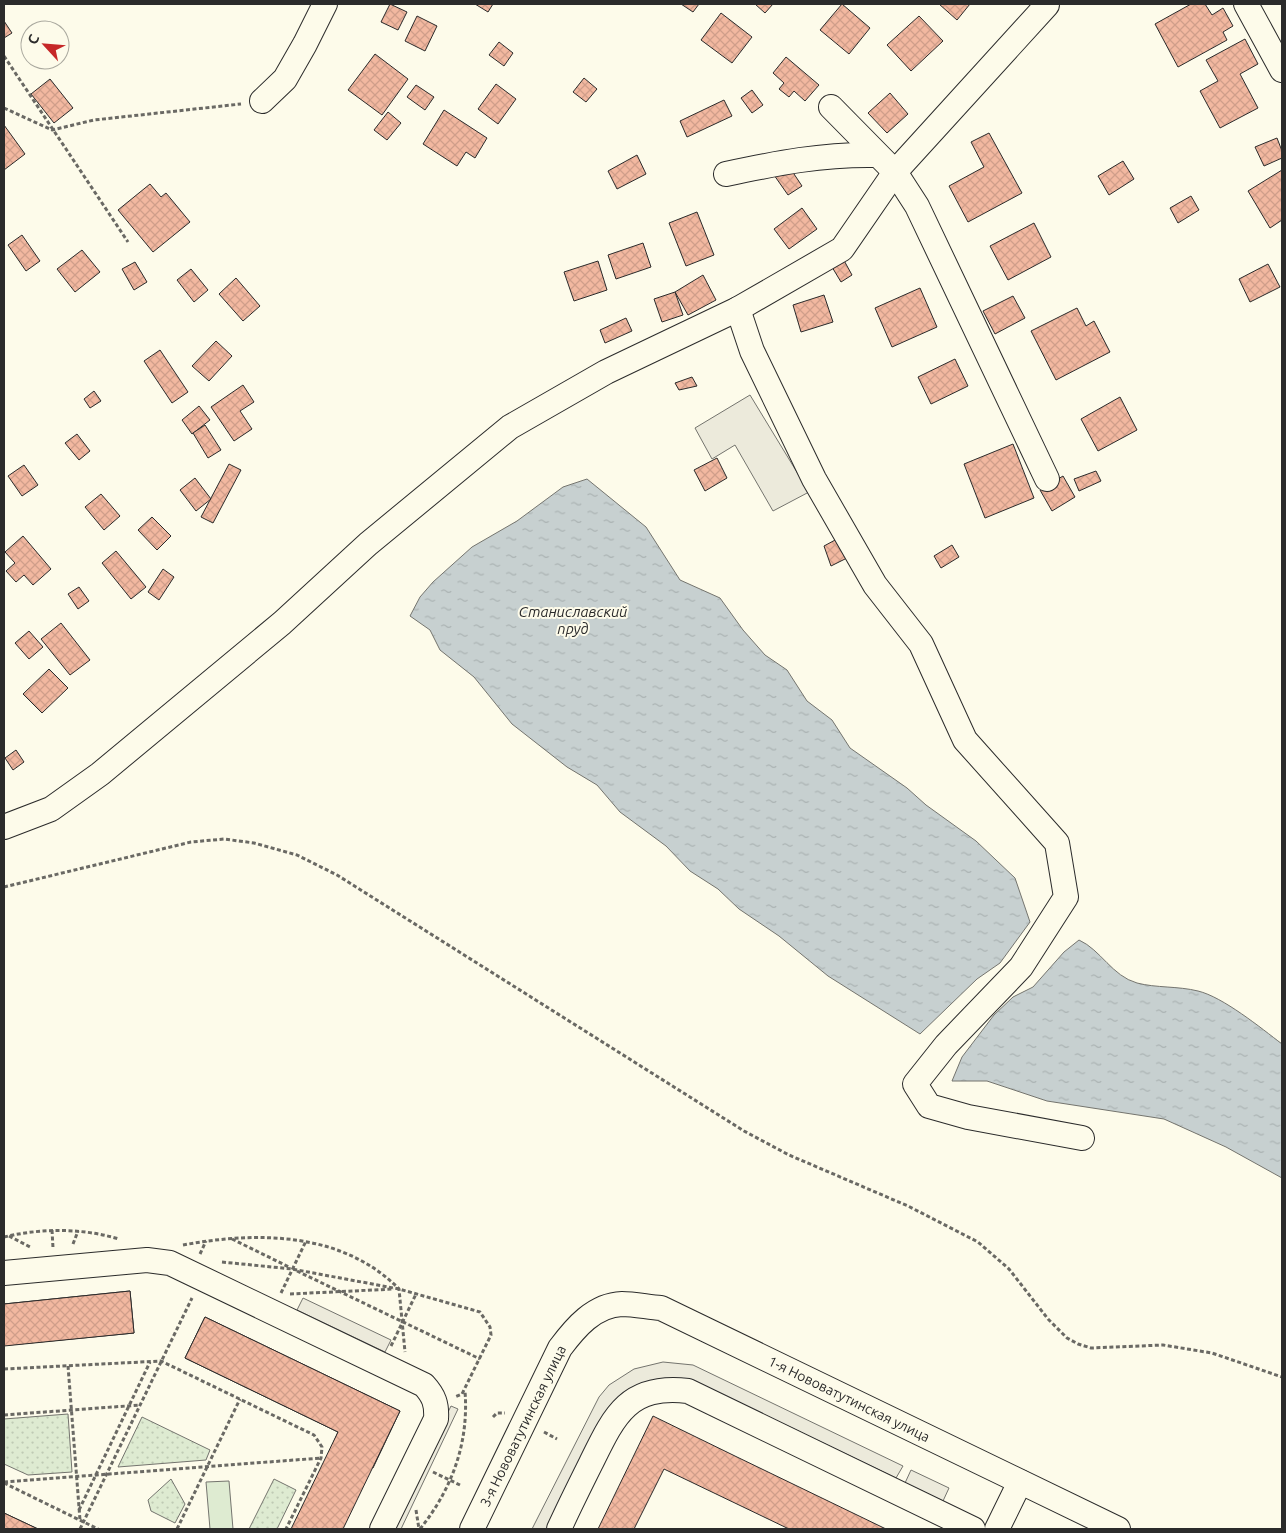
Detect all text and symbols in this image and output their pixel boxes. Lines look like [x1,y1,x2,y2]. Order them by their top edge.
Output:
north arrow [20,20,70,70]
text: С [24,32,42,47]
water label: Станиславский пруд [519,603,627,637]
street label: 3-я Нововатутинская улица [477,1343,569,1509]
street label: 1-я Нововатутинская улица [766,1353,932,1445]

